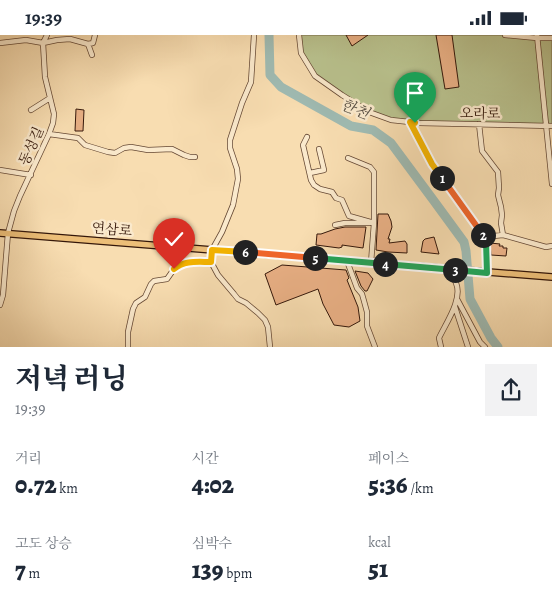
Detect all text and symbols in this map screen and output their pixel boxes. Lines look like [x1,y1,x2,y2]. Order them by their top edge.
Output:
text: 19:39 [25,5,62,31]
pin [394,72,436,123]
icon: arrive [401,79,429,107]
water label: 한천 [338,94,374,124]
street label: 오라로 [460,104,501,123]
street label: 동성길 [15,124,48,169]
pin: 1 [430,165,454,191]
text: 1 [440,169,445,188]
street label: 연삼로 [91,218,133,241]
pin [153,218,195,269]
pin: 2 [470,223,496,247]
icon: check [160,225,188,253]
text: 2 [480,226,487,245]
pin: 6 [232,239,258,265]
text: 6 [242,243,249,262]
pin: 5 [302,245,328,271]
text: 5 [313,249,318,268]
pin: 4 [372,251,398,277]
text: 4 [382,255,389,274]
pin: 3 [442,257,468,283]
text: 3 [452,261,459,280]
text: 저녁 러닝 [15,360,128,398]
button: share [485,364,537,416]
text: 19:39 [15,398,46,420]
text: 거리 [15,449,42,468]
text: 시간 [192,449,219,468]
text: 페이스 [368,449,409,468]
text: 0.72 [15,468,57,502]
text: 4:02 [192,468,234,502]
text: 5:36 [368,468,408,502]
text: km [57,479,78,498]
text: /km [408,479,434,498]
text: kcal [368,533,391,552]
text: 고도 상승 [15,534,72,553]
text: 심박수 [192,534,232,553]
text: 51 [368,552,388,586]
text: 7 [15,553,26,587]
text: 139 [192,553,223,587]
text: m [26,564,40,583]
text: bpm [223,564,252,583]

